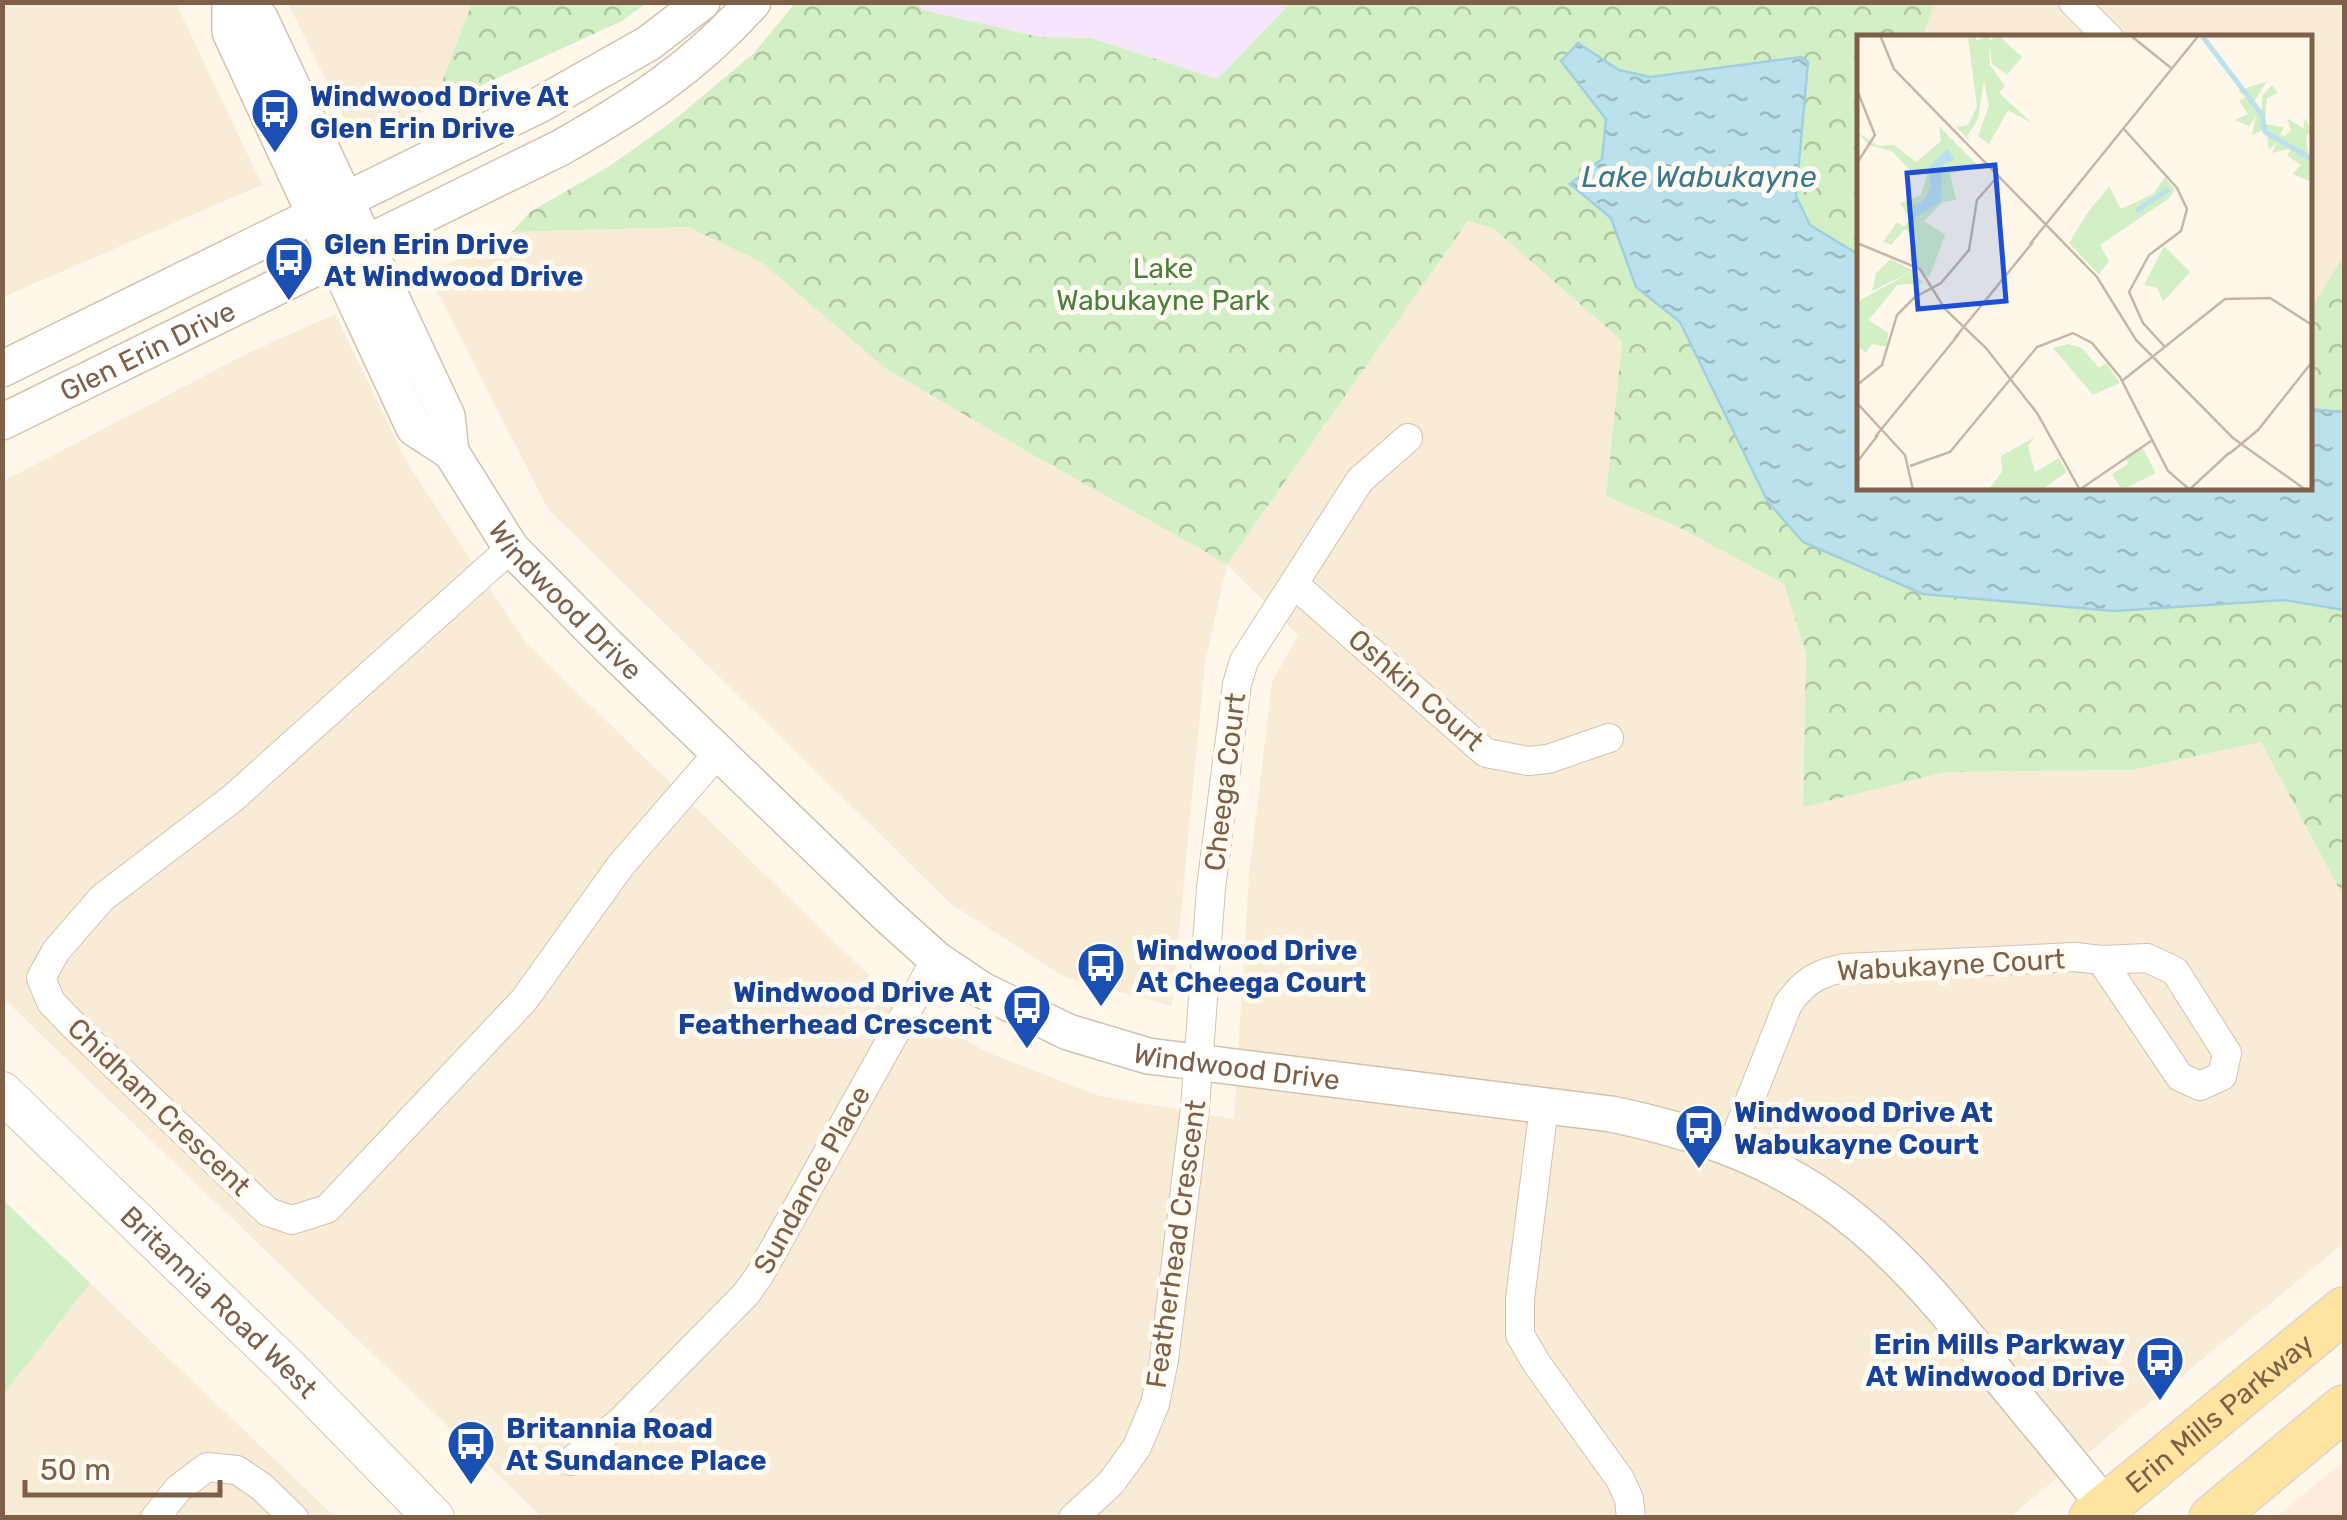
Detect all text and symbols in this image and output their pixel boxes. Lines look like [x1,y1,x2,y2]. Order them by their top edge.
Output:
inset map [1857,35,2312,490]
place label: Windwood Drive At Glen Erin Drive [310,80,569,145]
bus stop icon: Windwood Drive At Glen Erin Drive [249,86,301,154]
water label: Lake Wabukayne [1581,159,1817,195]
place label: Glen Erin Drive At Windwood Drive [324,228,583,293]
bus stop icon: Glen Erin Drive At Windwood Drive [263,234,315,302]
park label: Lake Wabukayne Park [1056,252,1270,317]
street label: Glen Erin Drive [54,294,240,408]
street label: Windwood Drive [482,515,649,687]
street label: Oshkin Court [1342,622,1490,758]
street label: Cheega Court [1198,691,1252,873]
place label: Windwood Drive At Cheega Court [1136,934,1366,999]
bus stop icon: Windwood Drive At Cheega Court [1075,940,1127,1008]
street label: Wabukayne Court [1836,943,2066,987]
place label: Windwood Drive At Featherhead Crescent [678,976,992,1041]
bus stop icon: Windwood Drive At Featherhead Crescent [1001,982,1053,1050]
street label: Chidham Crescent [61,1011,257,1203]
street label: Windwood Drive [1129,1036,1342,1096]
street label: Sundance Place [747,1080,877,1280]
place label: Windwood Drive At Wabukayne Court [1734,1096,1993,1161]
street label: Featherhead Crescent [1139,1098,1213,1390]
bus stop icon: Windwood Drive At Wabukayne Court [1673,1102,1725,1170]
street label: Britannia Road West [114,1199,324,1405]
street label: Erin Mills Parkway [2119,1326,2320,1500]
place label: Erin Mills Parkway At Windwood Drive [1866,1328,2125,1393]
bus stop icon: Erin Mills Parkway At Windwood Drive [2134,1334,2186,1402]
place label: Britannia Road At Sundance Place [506,1412,767,1477]
bus stop icon: Britannia Road At Sundance Place [445,1418,497,1486]
scale bar [25,1435,220,1497]
text: 50 m [40,1452,111,1488]

